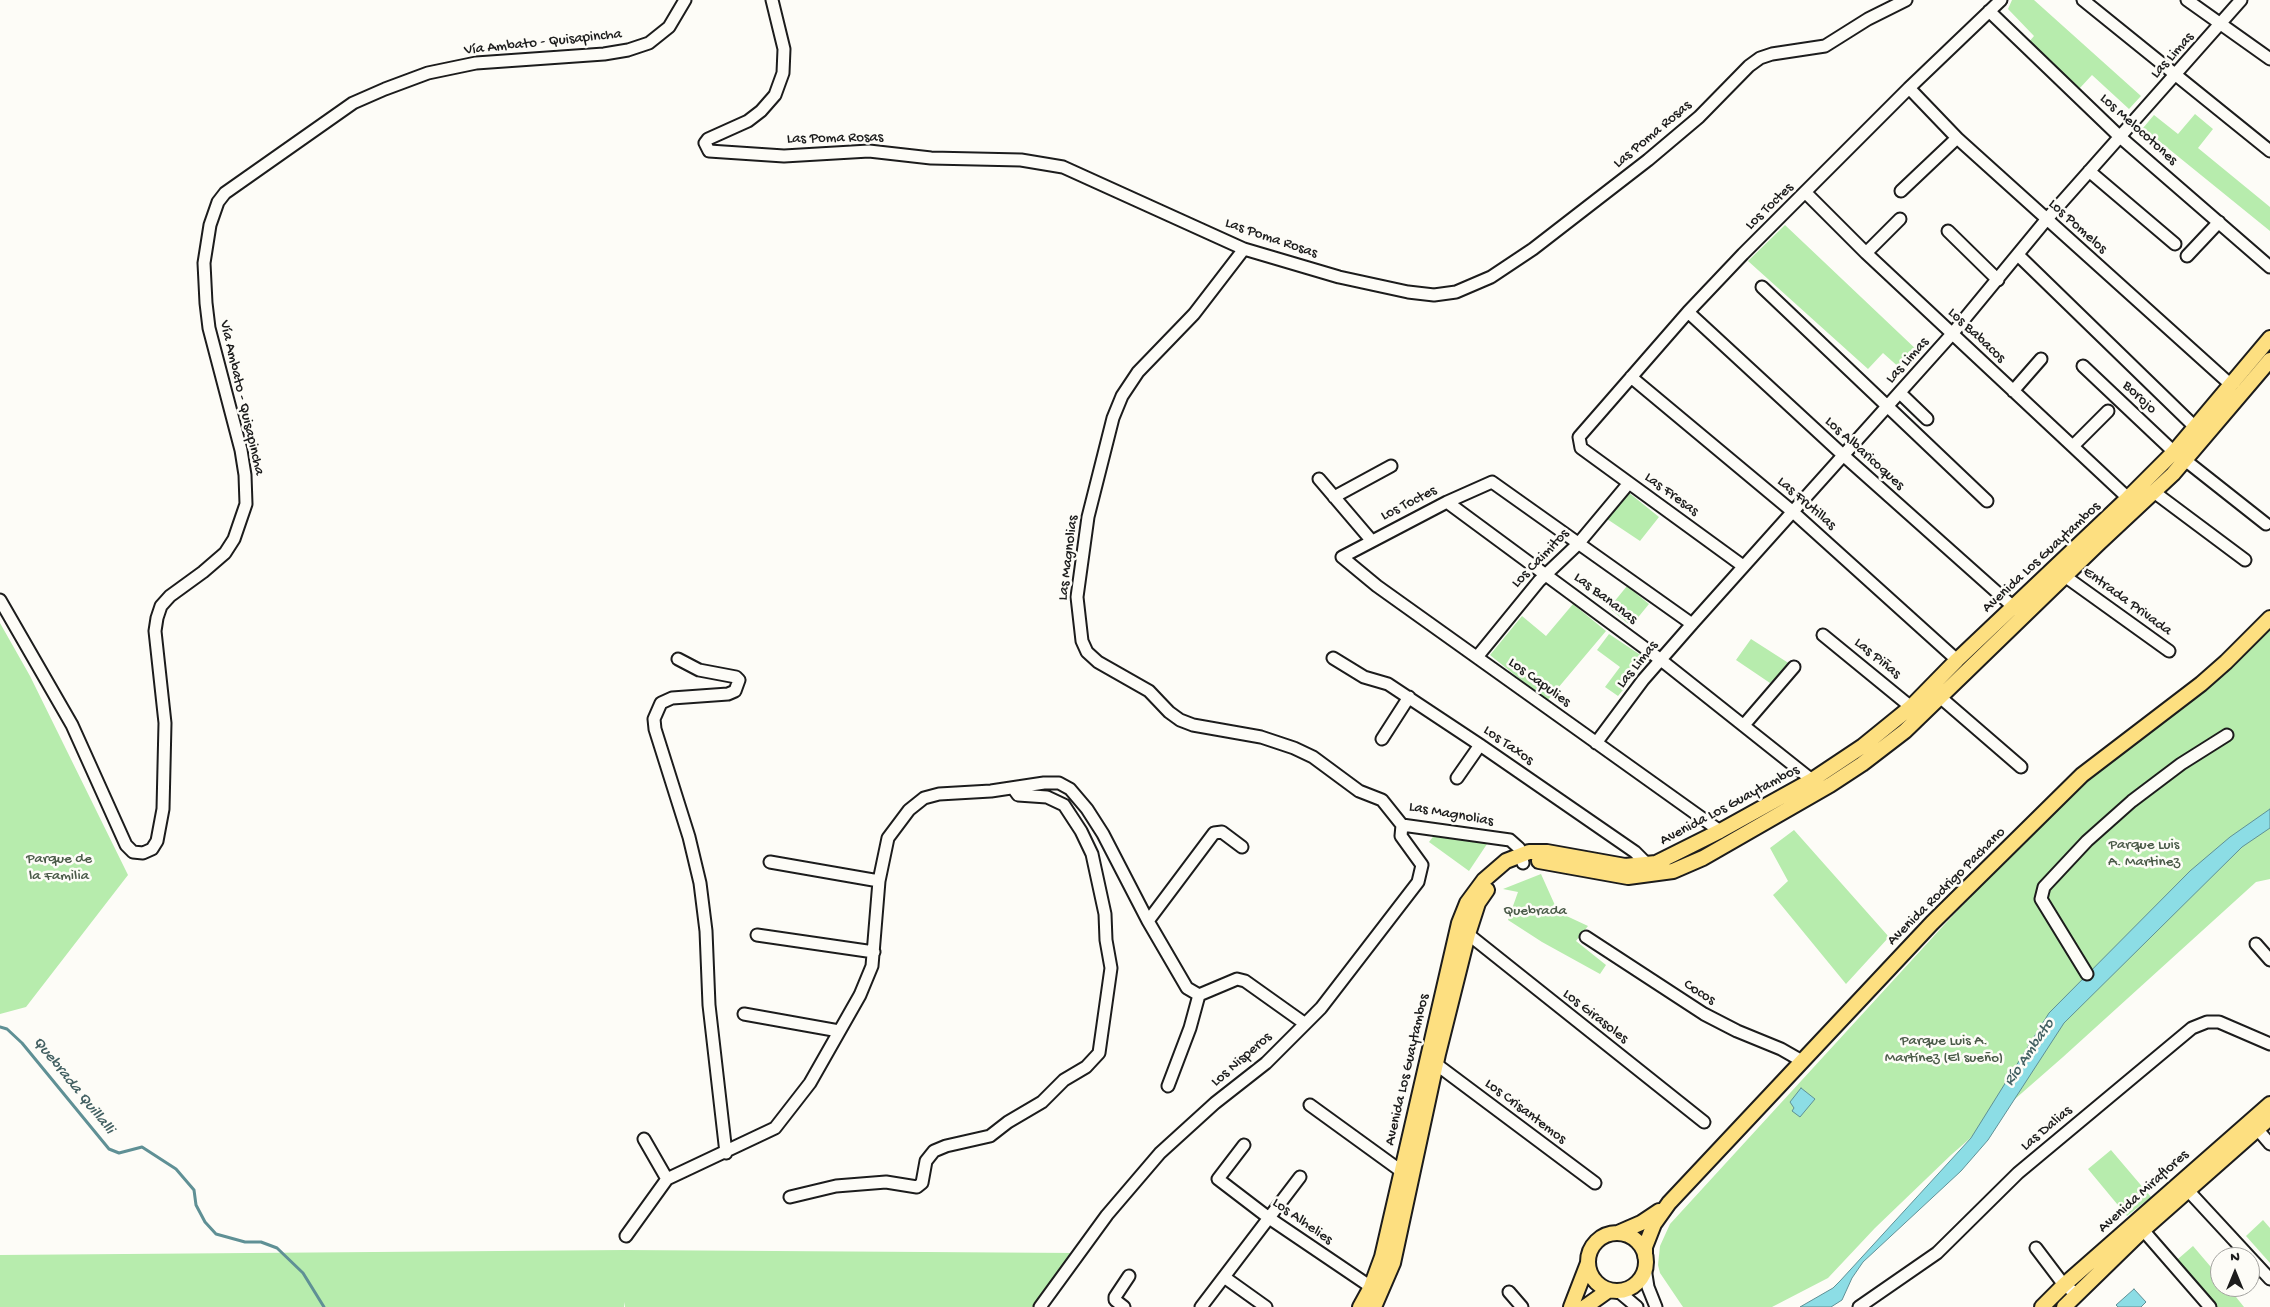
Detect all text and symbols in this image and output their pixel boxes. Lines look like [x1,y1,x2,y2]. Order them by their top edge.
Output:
street label: Vía Ambato - Quisapincha [463,26,623,60]
street label: Las Limas [2148,29,2198,83]
street label: Los Melocotones [2095,90,2181,170]
street label: Las Poma Rosas [1610,97,1696,173]
street label: Las Poma Rosas [787,129,883,149]
street label: Los Toctes [1742,180,1798,234]
street label: Los Pomelos [2044,196,2110,258]
street label: Las Poma Rosas [1222,215,1320,263]
street label: Los Babacos [1943,305,2009,367]
street label: Vía Ambato - Quisapincha [214,319,268,477]
street label: Las Limas [1883,334,1933,388]
street label: Borojo [2118,378,2160,418]
street label: Los Albaricoques [1820,413,1908,495]
street label: Las Fresas [1640,469,1702,521]
street label: Las Frutillas [1773,473,1839,535]
street label: Los Toctes [1378,482,1440,526]
street label: Avenida Los Guaytambos [1979,499,2105,617]
street label: Las Magnolias [1055,514,1083,602]
street label: Los Caimitos [1508,526,1574,592]
street label: Entrada Privada [2079,564,2175,640]
street label: Las Bananas [1570,569,1640,629]
street label: Las Piñas [1850,635,1904,683]
street label: Las Limas [1613,638,1663,692]
street label: Los Capulies [1504,654,1574,712]
street label: Los Taxos [1479,722,1537,770]
street label: Avenida Los Guaytambos [1657,762,1803,850]
street label: Las Magnolias [1407,799,1495,831]
street label: Avenida Rodrigo Pachano [1884,824,2010,950]
park label: Parque Luis A. Martinez [2108,837,2180,872]
park label: Parque de la Familia [26,851,92,886]
park label: Quebrada [1503,903,1567,921]
street label: Cocos [1680,976,1718,1010]
street label: Los Girasoles [1558,986,1632,1048]
street label: Avenida Los Guaytambos [1382,992,1434,1148]
water label: Río Ambato [2001,1016,2059,1090]
street label: Los Nisperos [1208,1029,1276,1091]
water label: Quebrada Quillalli [28,1033,118,1139]
park label: Parque Luis A. Martínez (El sueño) [1885,1033,2003,1068]
street label: Los Crisantemos [1481,1075,1569,1149]
street label: Las Dalias [2018,1102,2076,1156]
street label: Avenida Miraflores [2095,1147,2193,1237]
street label: Los Alhelies [1268,1195,1336,1249]
north arrow [2210,1247,2260,1297]
text: N [2230,1249,2240,1266]

